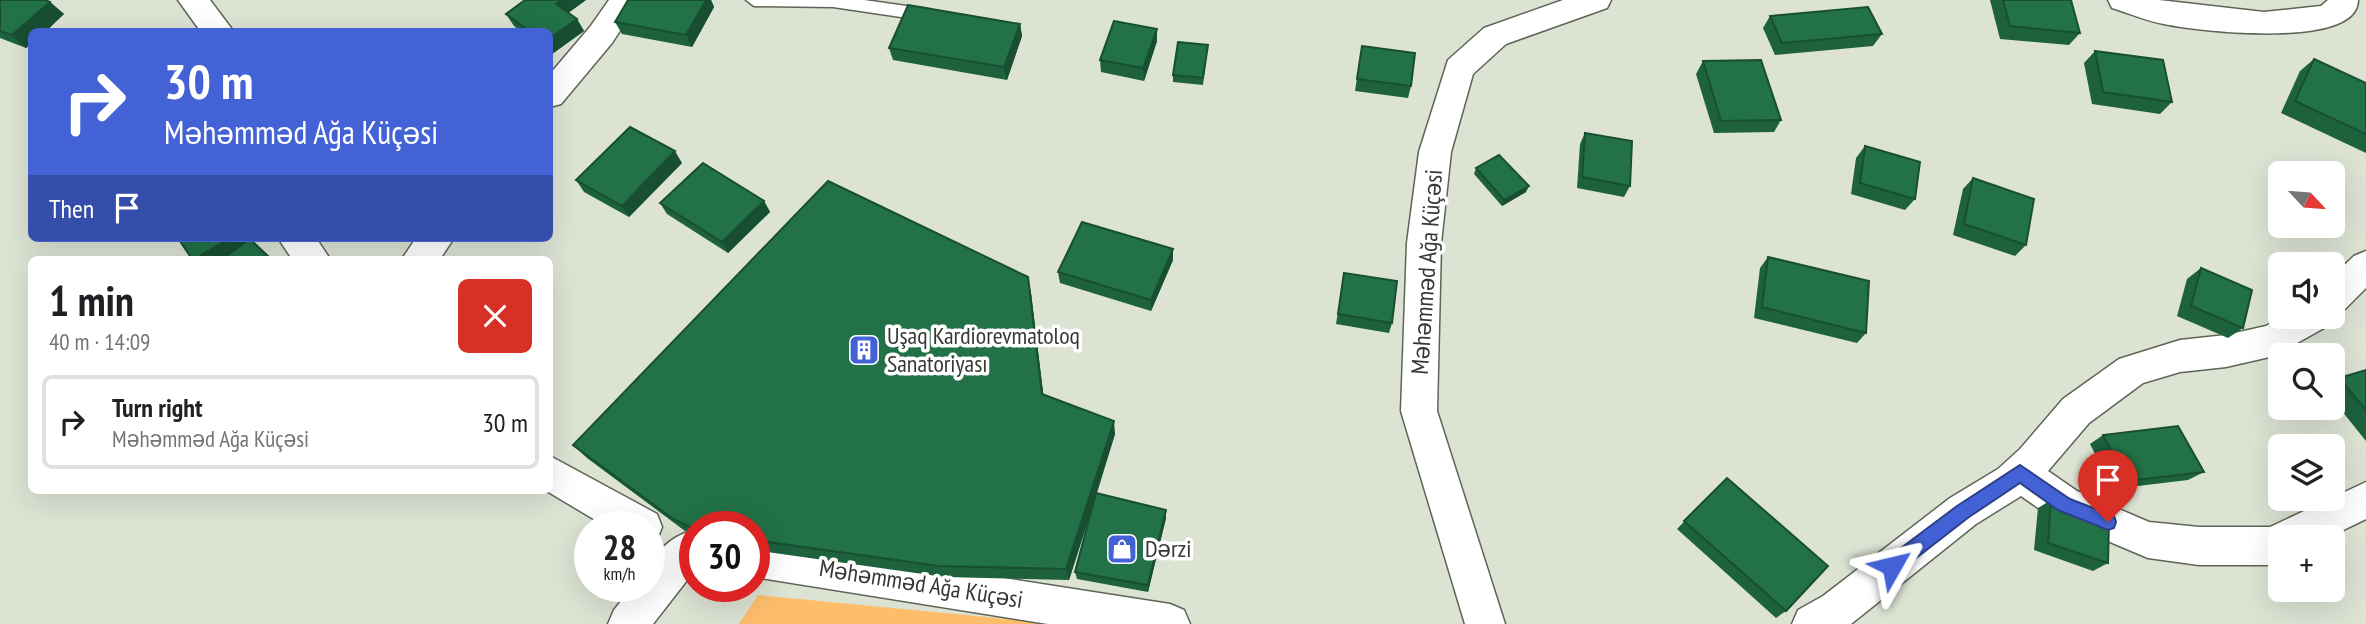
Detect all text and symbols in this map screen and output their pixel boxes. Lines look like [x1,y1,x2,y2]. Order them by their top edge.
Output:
text: 30 m [164,49,253,113]
icon: right [49,56,140,147]
text: Məhəmməd Ağa Küçəsi [164,111,438,153]
north arrow [2268,161,2345,238]
map controls [2268,161,2345,602]
street label: Məhəmməd Ağa Küçəsi [1404,168,1449,376]
icon: arrive [108,189,146,227]
text: Then [49,192,94,225]
button: sound [2268,252,2345,329]
text: 1 min [49,273,134,328]
button: close [458,279,532,353]
place label: Uşaq Kardiorevmatoloq Sanatoriyası [887,320,1080,379]
text: 40 m · 14:09 [49,327,150,356]
building icon: Uşaq Kardiorevmatoloq Sanatoriyası [847,333,881,367]
button: search [2268,343,2345,420]
text: Turn right [112,391,203,424]
icon: right [53,403,91,441]
text: 30 m [482,406,528,439]
text: Məhəmməd Ağa Küçəsi [112,424,309,453]
button: layers [2268,434,2345,511]
pin [2078,450,2138,522]
icon: arrive [2089,461,2127,499]
speed limit sign: 30 [679,511,770,602]
text: 28 [603,524,636,570]
button: + [2268,525,2345,602]
position arrow [1855,529,1929,603]
shop icon: Dərzi [1105,532,1139,566]
place label: Dərzi [1145,533,1191,564]
street label: Məhəmməd Ağa Küçəsi [817,552,1025,615]
text: km/h [604,562,635,585]

